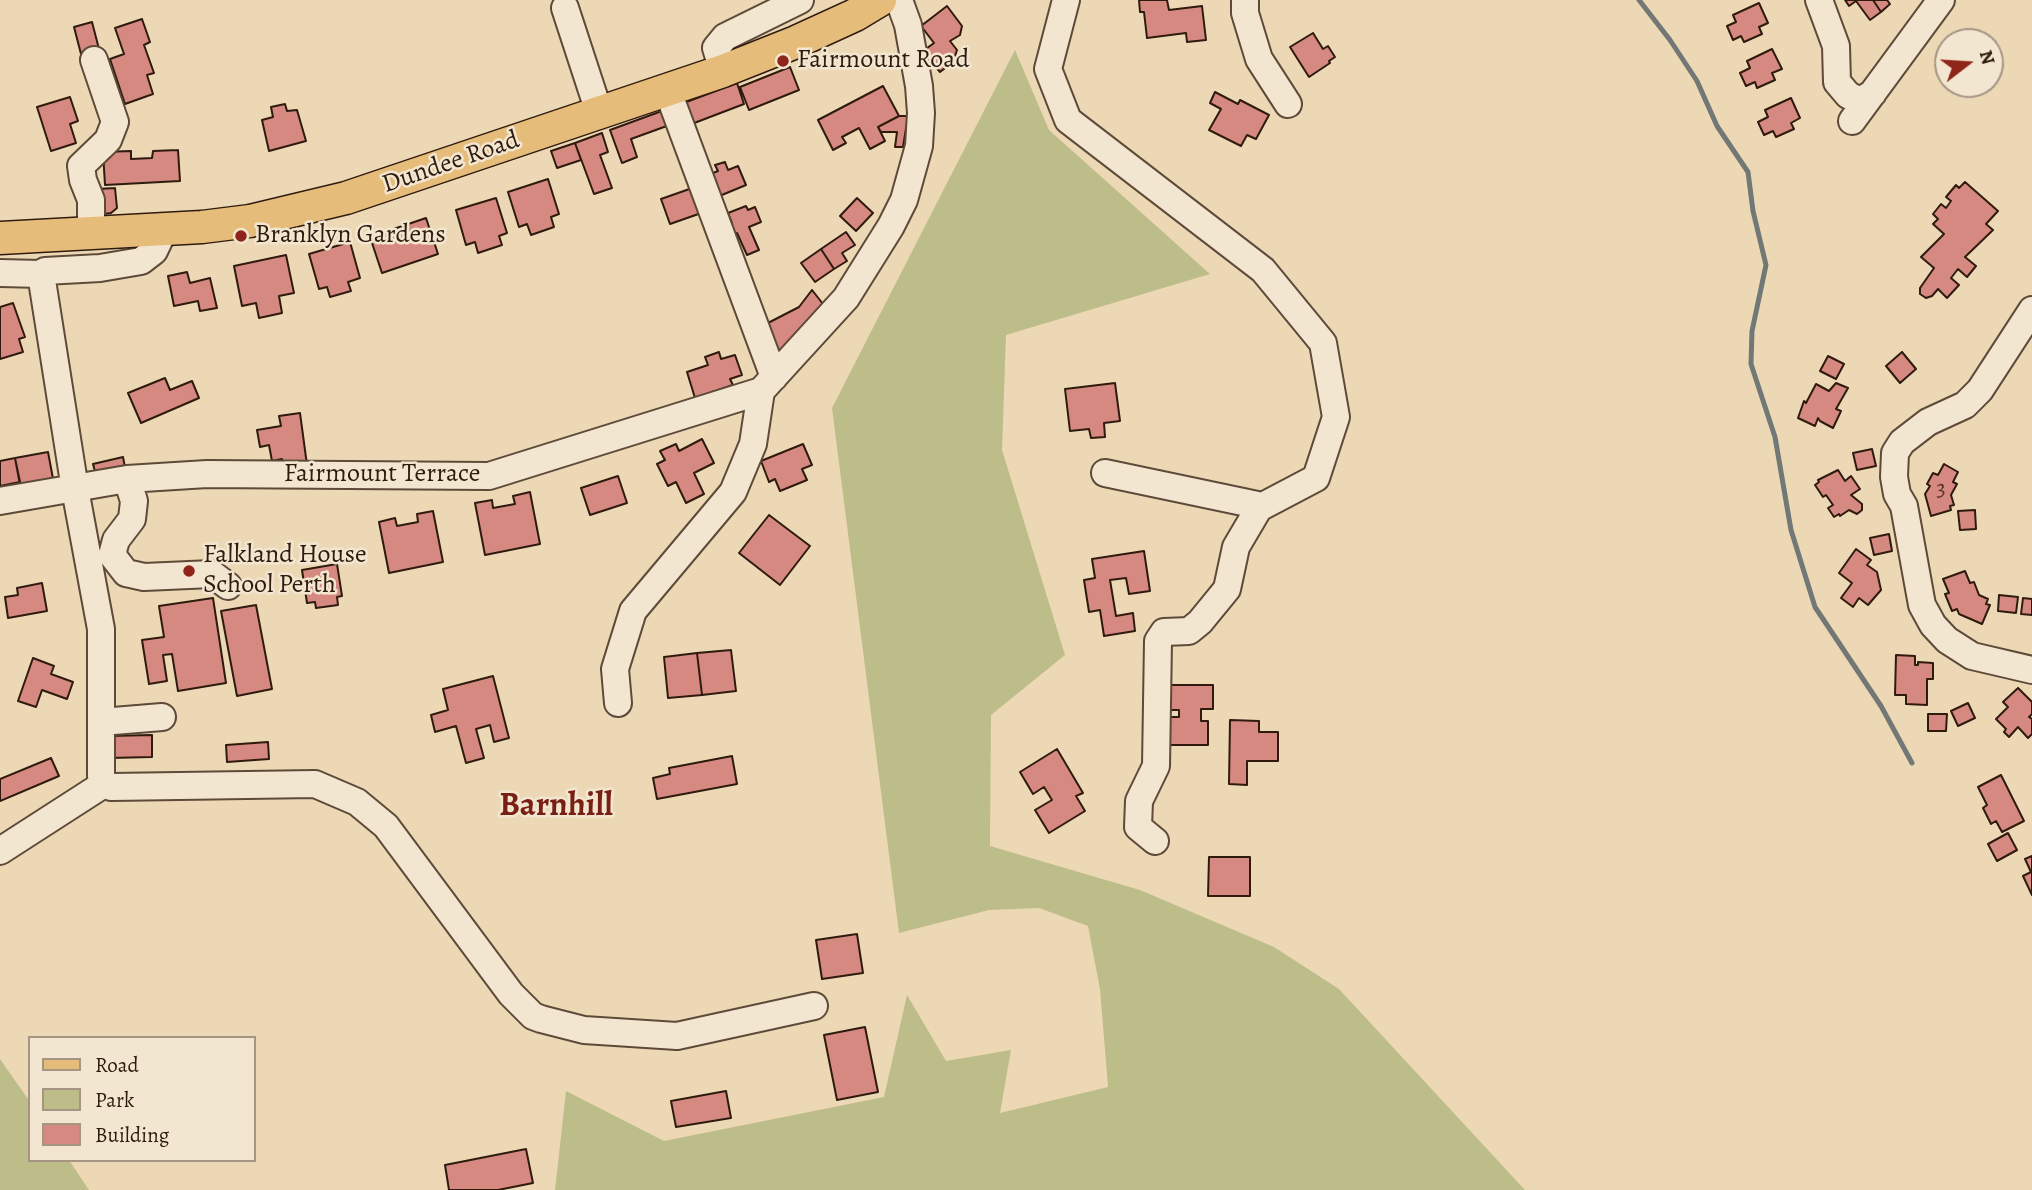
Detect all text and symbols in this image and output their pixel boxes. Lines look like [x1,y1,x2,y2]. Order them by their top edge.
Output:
north arrow [1934,28,2004,98]
place label: Fairmount Road [797,45,969,77]
text: N [1973,47,2002,68]
marker: Fairmount Road [775,53,791,69]
street label: Dundee Road [378,125,524,201]
place label: Branklyn Gardens [255,220,446,252]
marker: Branklyn Gardens [233,228,249,244]
street label: Fairmount Terrace [284,459,480,491]
house number: 3 [1936,476,1946,504]
place label: Falkland House School Perth [203,540,367,602]
marker: Falkland House School Perth [181,563,197,579]
district label: Barnhill [499,787,613,827]
legend [28,1036,256,1162]
text: Road [95,1051,139,1079]
text: Park [95,1086,134,1114]
text: Building [95,1121,169,1149]

